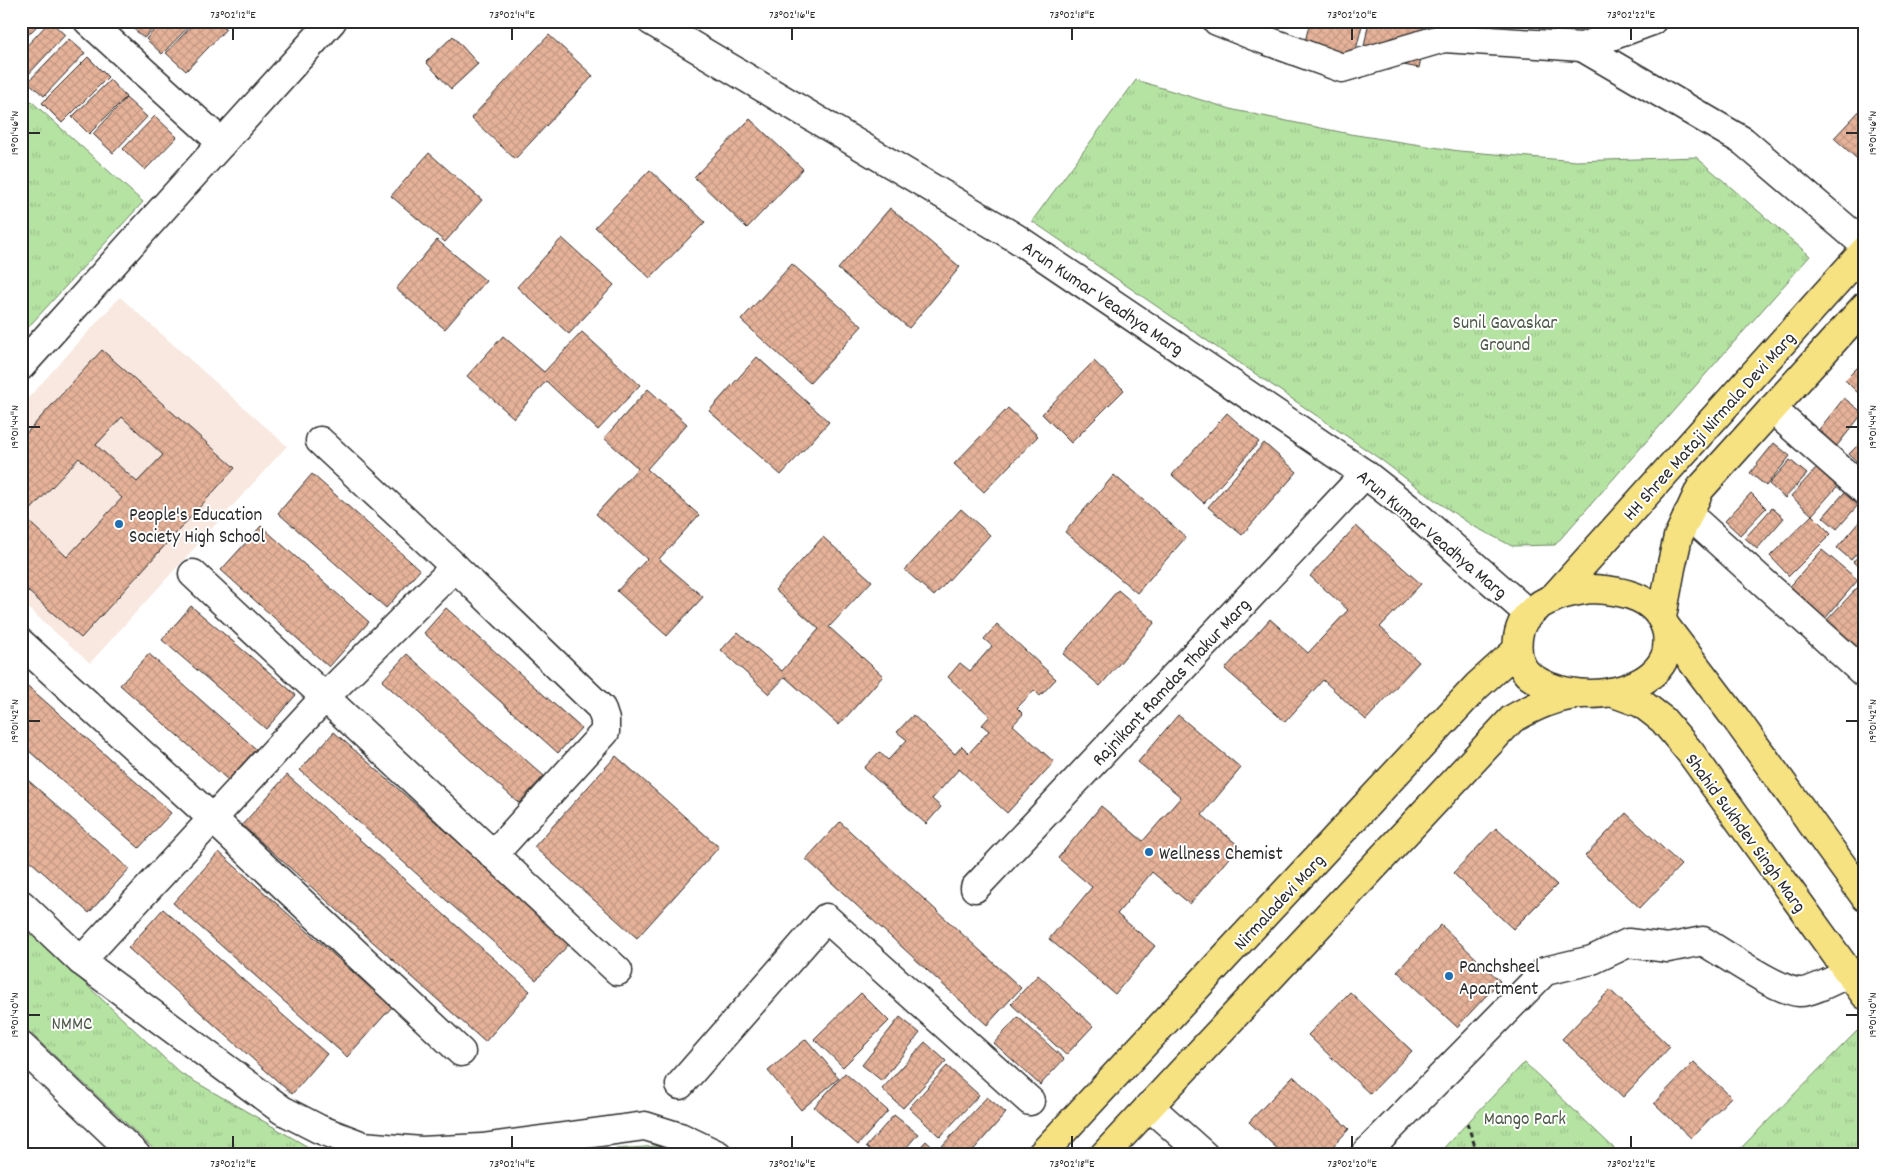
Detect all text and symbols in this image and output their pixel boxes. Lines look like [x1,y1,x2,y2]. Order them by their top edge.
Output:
text: 73°02'12"E [210,7,256,24]
text: 73°02'14"E [489,7,535,24]
text: 73°02'16"E [769,7,816,24]
text: 73°02'18"E [1049,7,1095,24]
text: 73°02'20"E [1327,7,1377,24]
text: 73°02'22"E [1607,7,1656,24]
text: 19°01'46"N [7,111,24,155]
text: 19°01'46"N [1865,111,1882,155]
street label: Arun Kumar Veadhya Marg [1016,236,1188,364]
park label: Sunil Gavaskar Ground [1453,311,1557,360]
street label: HH Shree Mataji Nirmala Devi Marg [1618,327,1803,528]
text: 19°01'44"N [7,405,24,449]
text: 19°01'44"N [1865,405,1882,449]
street label: Arun Kumar Veadhya Marg [1350,464,1512,607]
place label: People's Education Society High School [129,503,266,552]
marker: People's Education Society High School [113,518,125,530]
street label: Rajnikant Ramdas Thakur Marg [1087,593,1258,774]
text: 19°01'42"N [7,699,24,743]
text: 19°01'42"N [1865,699,1882,743]
street label: Shahid Sukhdev Singh Marg [1677,749,1811,919]
place label: Wellness Chemist [1159,842,1283,869]
marker: Wellness Chemist [1143,846,1155,858]
street label: Nirmaladevi Marg [1228,849,1333,958]
place label: Panchsheel Apartment [1459,955,1540,1004]
marker: Panchsheel Apartment [1443,970,1455,982]
text: 19°01'40"N [7,992,24,1038]
text: 19°01'40"N [1865,992,1882,1038]
park label: NMMC [51,1012,93,1039]
park label: Mango Park [1484,1107,1566,1134]
text: 73°02'12"E [210,1156,256,1173]
text: 73°02'14"E [489,1156,535,1173]
text: 73°02'16"E [769,1156,816,1173]
text: 73°02'18"E [1049,1156,1095,1173]
text: 73°02'20"E [1327,1156,1377,1173]
text: 73°02'22"E [1607,1156,1656,1173]

